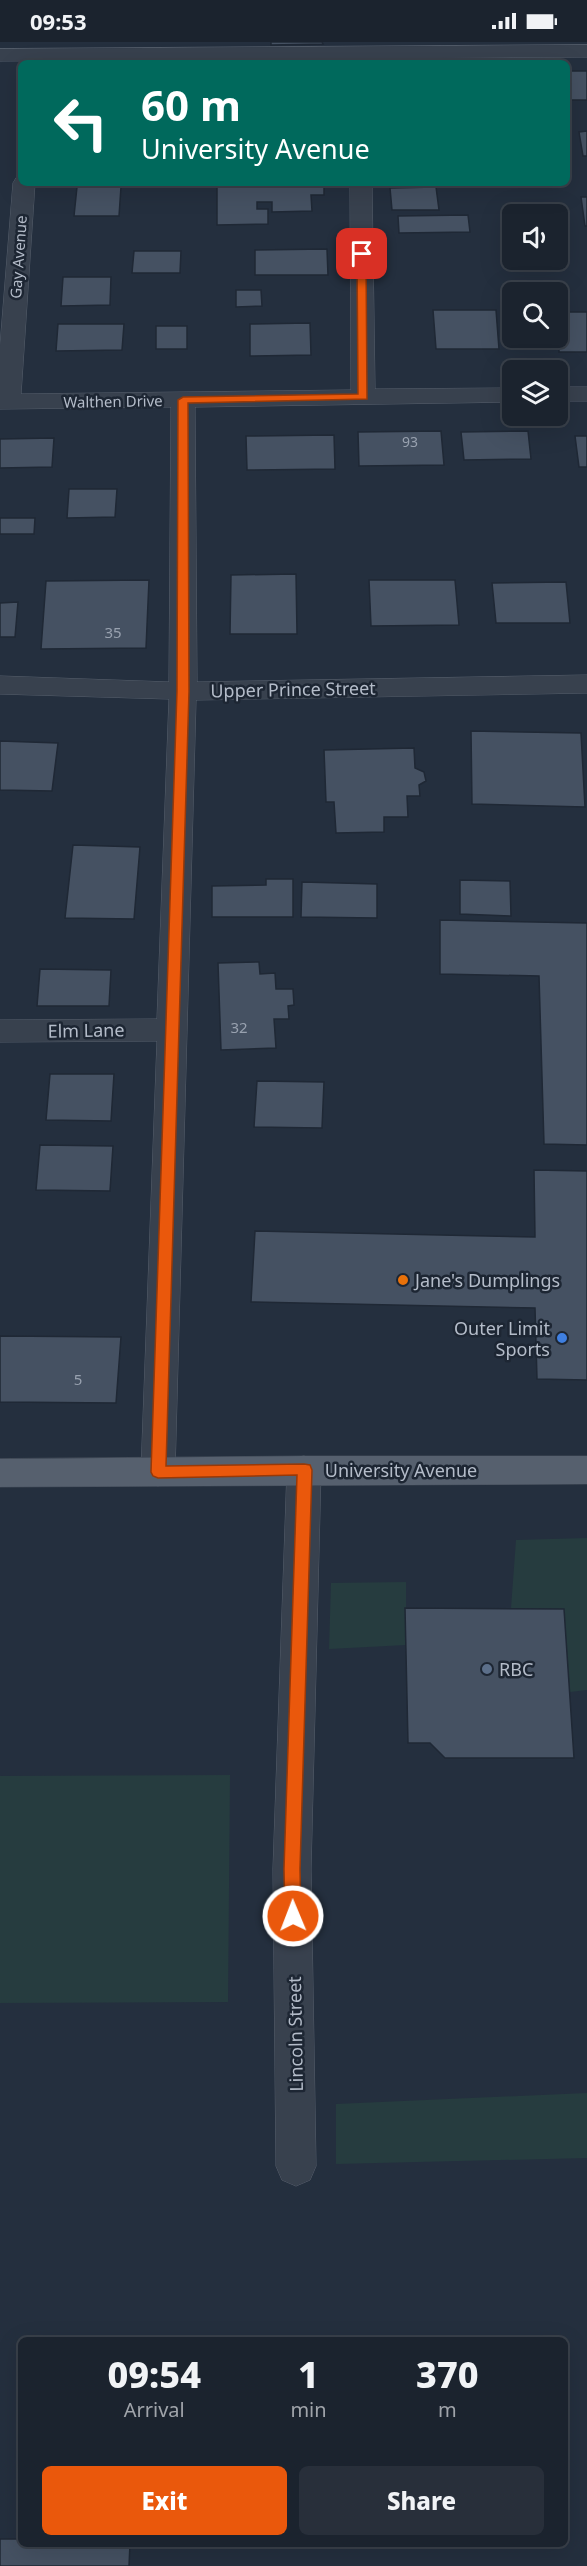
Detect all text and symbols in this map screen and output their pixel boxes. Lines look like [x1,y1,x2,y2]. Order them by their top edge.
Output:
text: 09:53 [30,6,87,36]
text: 60 m [141,76,241,133]
icon: left [42,84,120,162]
text: University Avenue [141,130,370,167]
map controls [502,204,568,426]
button: sound [502,204,568,270]
street label: Gay Avenue [5,215,31,299]
pin [336,228,387,279]
icon: arrive [345,237,378,270]
button: search [502,282,568,348]
button: layers [502,360,568,426]
street label: Walthen Drive [63,390,163,412]
house number: 93 [402,432,418,451]
house number: 35 [104,622,122,642]
street label: Upper Prince Street [210,676,376,702]
street label: Elm Lane [47,1017,125,1043]
house number: 32 [230,1017,248,1037]
place label: Jane's Dumplings [413,1268,560,1292]
marker: Jane's Dumplings [396,1273,410,1287]
place label: Outer Limit Sports [454,1316,550,1361]
marker: Outer Limit Sports [555,1331,569,1345]
house number: 5 [74,1369,82,1389]
street label: University Avenue [325,1458,477,1482]
place label: RBC [499,1657,533,1681]
marker: RBC [480,1662,494,1676]
position arrow [261,1884,325,1948]
street label: Lincoln Street [282,1976,308,2092]
text: 09:54 [107,2350,201,2399]
text: 1 [298,2350,319,2399]
text: 370 [416,2350,479,2399]
text: Arrival [124,2396,185,2423]
text: min [290,2396,327,2423]
text: m [438,2396,457,2423]
button: Exit [42,2466,287,2535]
button: Share [299,2466,544,2535]

